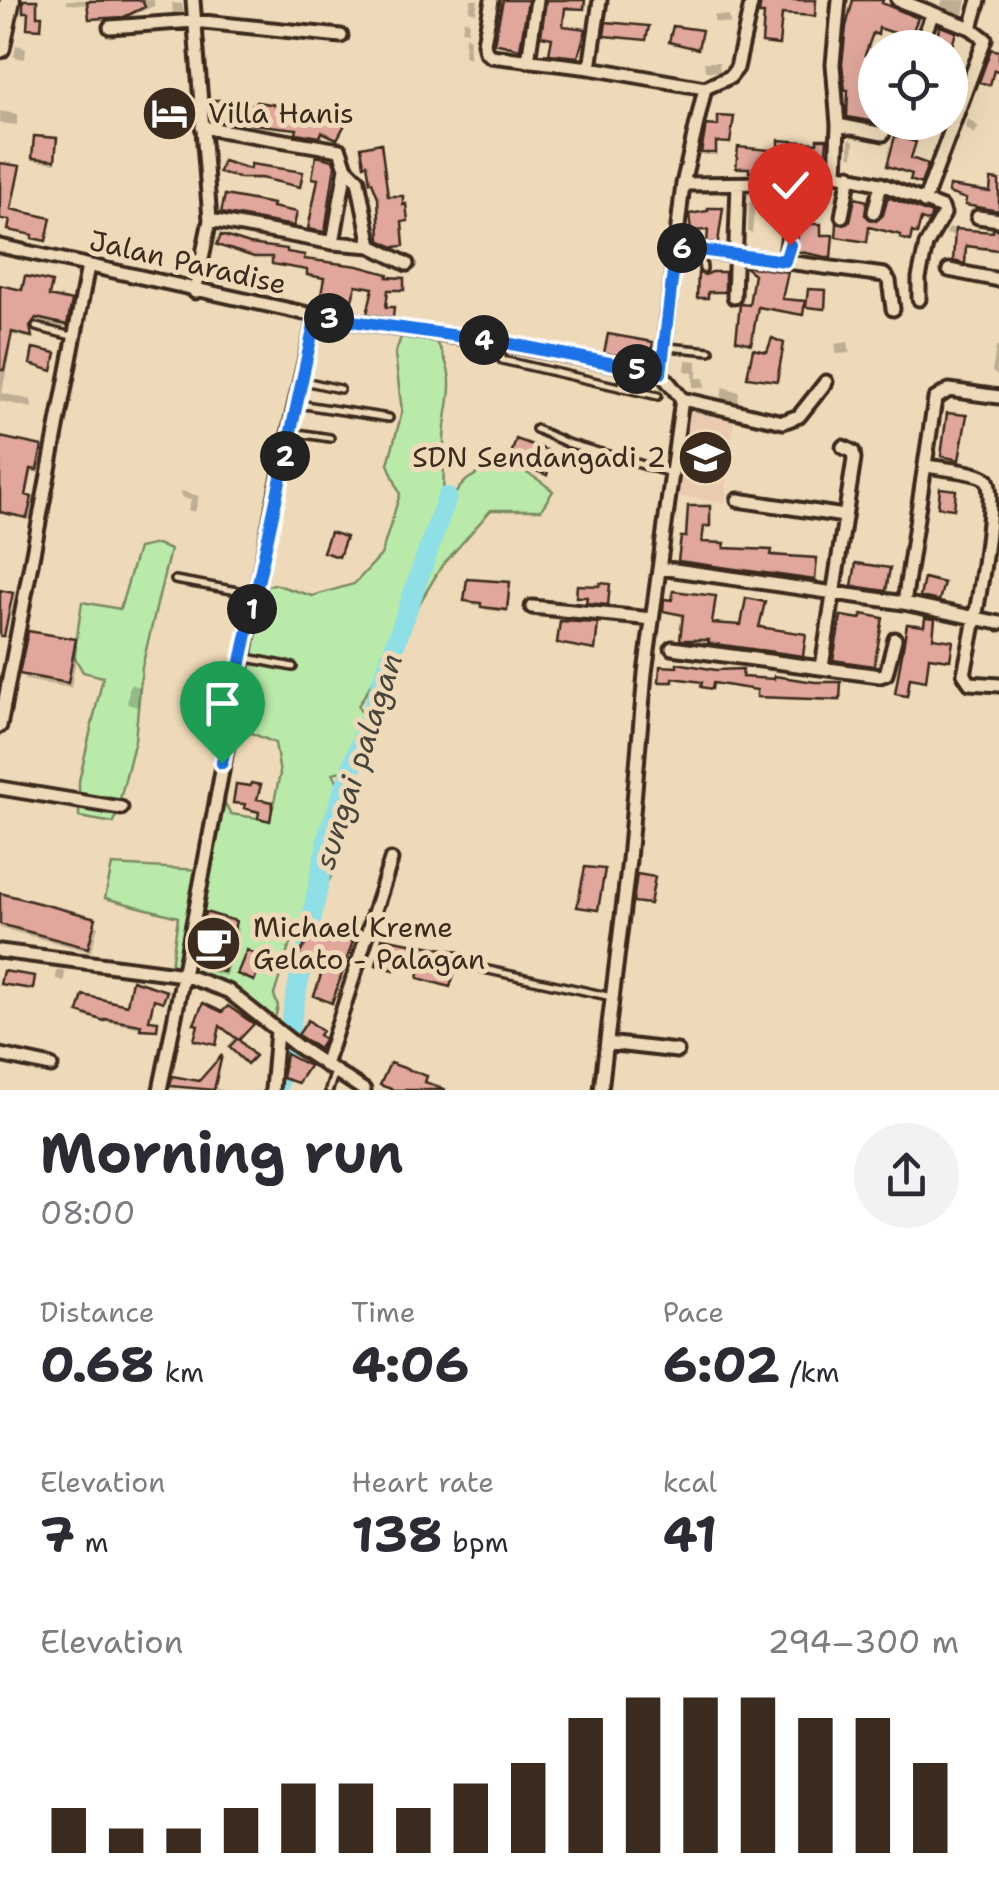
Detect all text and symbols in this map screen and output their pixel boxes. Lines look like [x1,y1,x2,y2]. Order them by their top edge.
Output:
map controls [858,30,968,140]
button: locate [858,30,968,140]
hotel icon: Villa Hanis [139,83,199,143]
place label: Villa Hanis [208,94,354,132]
pin [748,143,833,246]
icon: check [763,158,818,213]
street label: Jalan Paradise [86,221,290,303]
pin: 6 [657,223,707,273]
text: 6 [672,229,692,267]
pin: 3 [304,293,354,343]
text: 3 [319,299,339,337]
pin: 4 [459,315,509,365]
text: 4 [474,321,494,359]
pin: 5 [612,344,662,394]
text: 5 [628,350,646,388]
school or university icon: SDN Sendangadi 2 [675,427,735,487]
pin: 2 [260,431,310,481]
text: 2 [275,437,295,475]
place label: SDN Sendangadi 2 [412,438,666,476]
pin: 1 [227,584,277,634]
text: 1 [246,590,258,628]
water label: sungai palagan [304,648,412,874]
pin [180,661,265,764]
icon: arrive [195,676,250,731]
place label: Michael Kreme Gelato - Palagan [253,908,485,978]
cafe icon: Michael Kreme Gelato - Palagan [184,913,244,973]
text: Morning run [40,1116,404,1190]
button: share [854,1123,959,1228]
text: 08:00 [40,1191,135,1234]
text: Distance [40,1293,155,1331]
text: Time [351,1293,416,1331]
text: Pace [663,1293,724,1331]
text: 0.68 [40,1331,155,1398]
text: 4:06 [351,1331,470,1398]
text: 6:02 [663,1331,780,1398]
text: km [155,1353,204,1391]
text: /km [780,1353,840,1391]
text: Elevation [40,1463,165,1501]
text: Heart rate [351,1463,494,1501]
text: kcal [663,1463,717,1501]
text: 7 [40,1501,75,1568]
text: 138 [351,1501,443,1568]
text: 41 [663,1501,717,1568]
text: m [75,1523,109,1561]
text: bpm [443,1523,509,1561]
text: Elevation [40,1620,183,1663]
text: 294–300 m [768,1620,959,1663]

